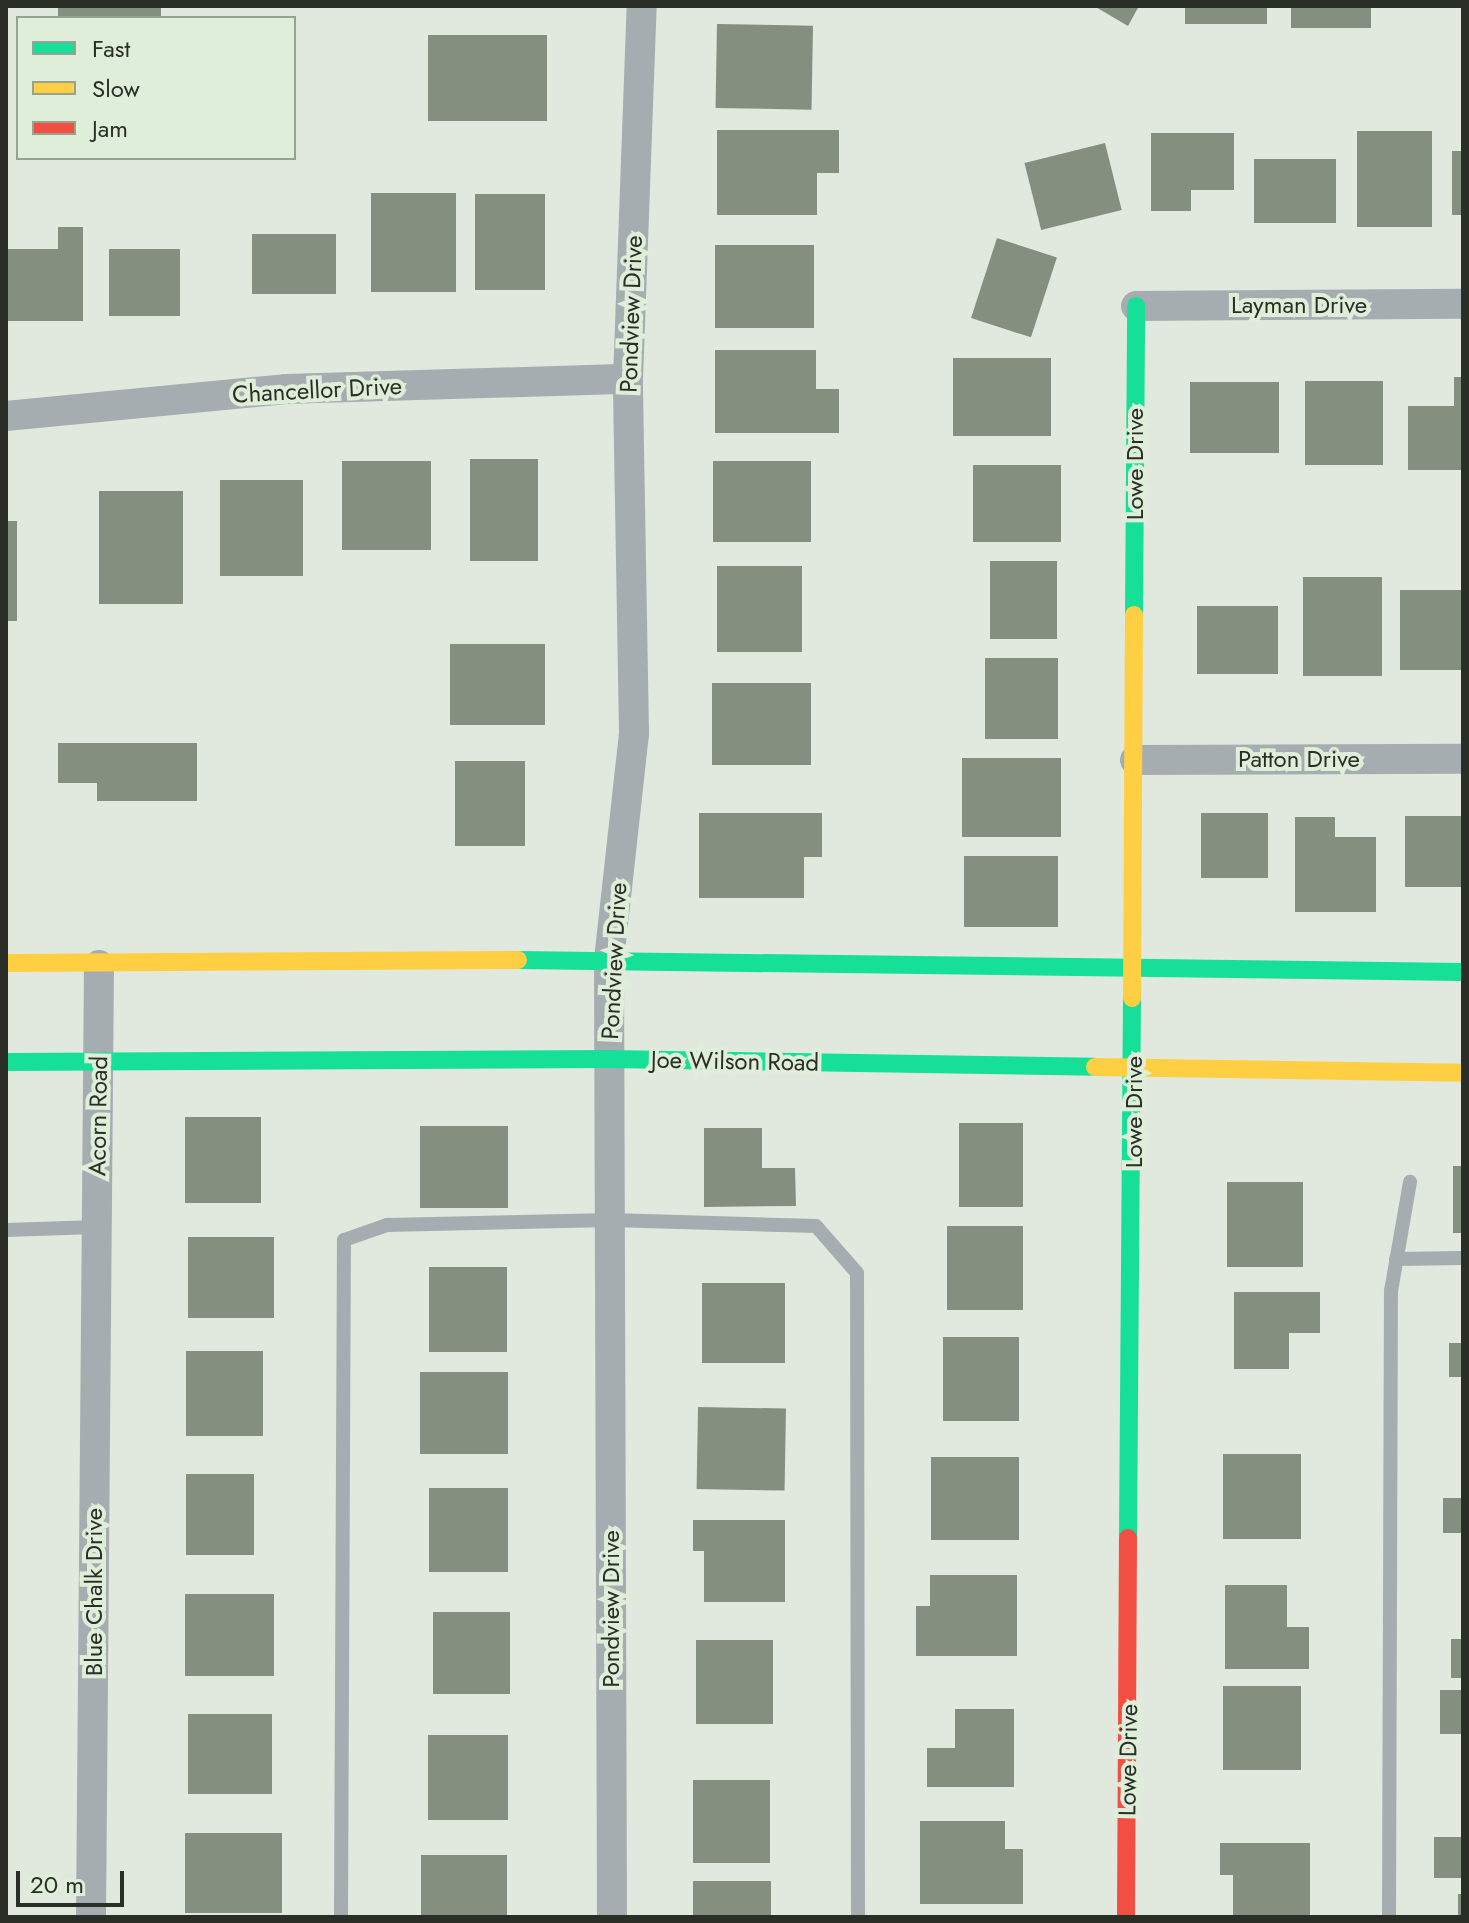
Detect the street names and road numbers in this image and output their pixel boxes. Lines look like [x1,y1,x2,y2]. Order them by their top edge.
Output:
street label: Pondview Drive [614,235,648,393]
street label: Layman Drive [1231,291,1367,319]
street label: Chancellor Drive [231,371,403,409]
street label: Lowe Drive [1121,408,1149,520]
street label: Patton Drive [1238,745,1360,773]
street label: Pondview Drive [595,882,633,1040]
street label: Joe Wilson Road [651,1045,819,1077]
street label: Acorn Road [83,1056,113,1176]
street label: Lowe Drive [1120,1056,1148,1168]
street label: Blue Chalk Drive [80,1508,108,1676]
street label: Pondview Drive [597,1530,625,1688]
street label: Lowe Drive [1113,1704,1143,1816]

